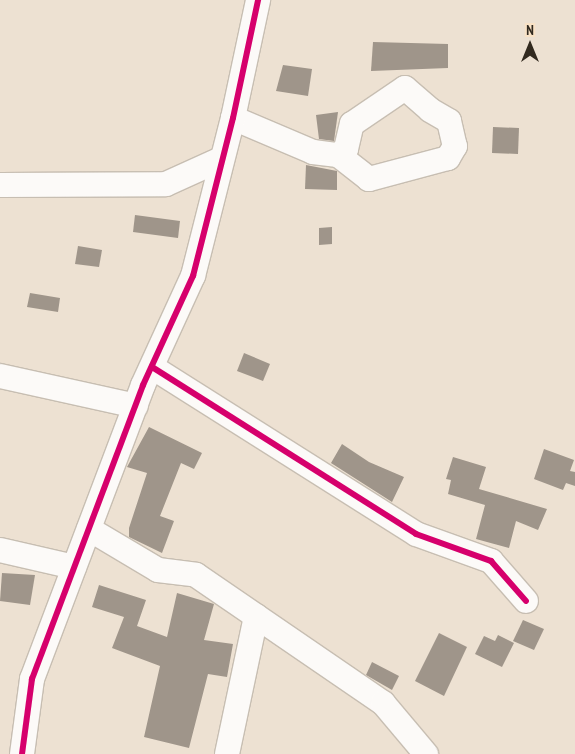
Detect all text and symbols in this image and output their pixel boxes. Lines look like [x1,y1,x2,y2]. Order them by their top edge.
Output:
north arrow [505,20,555,70]
text: N [526,21,534,39]

